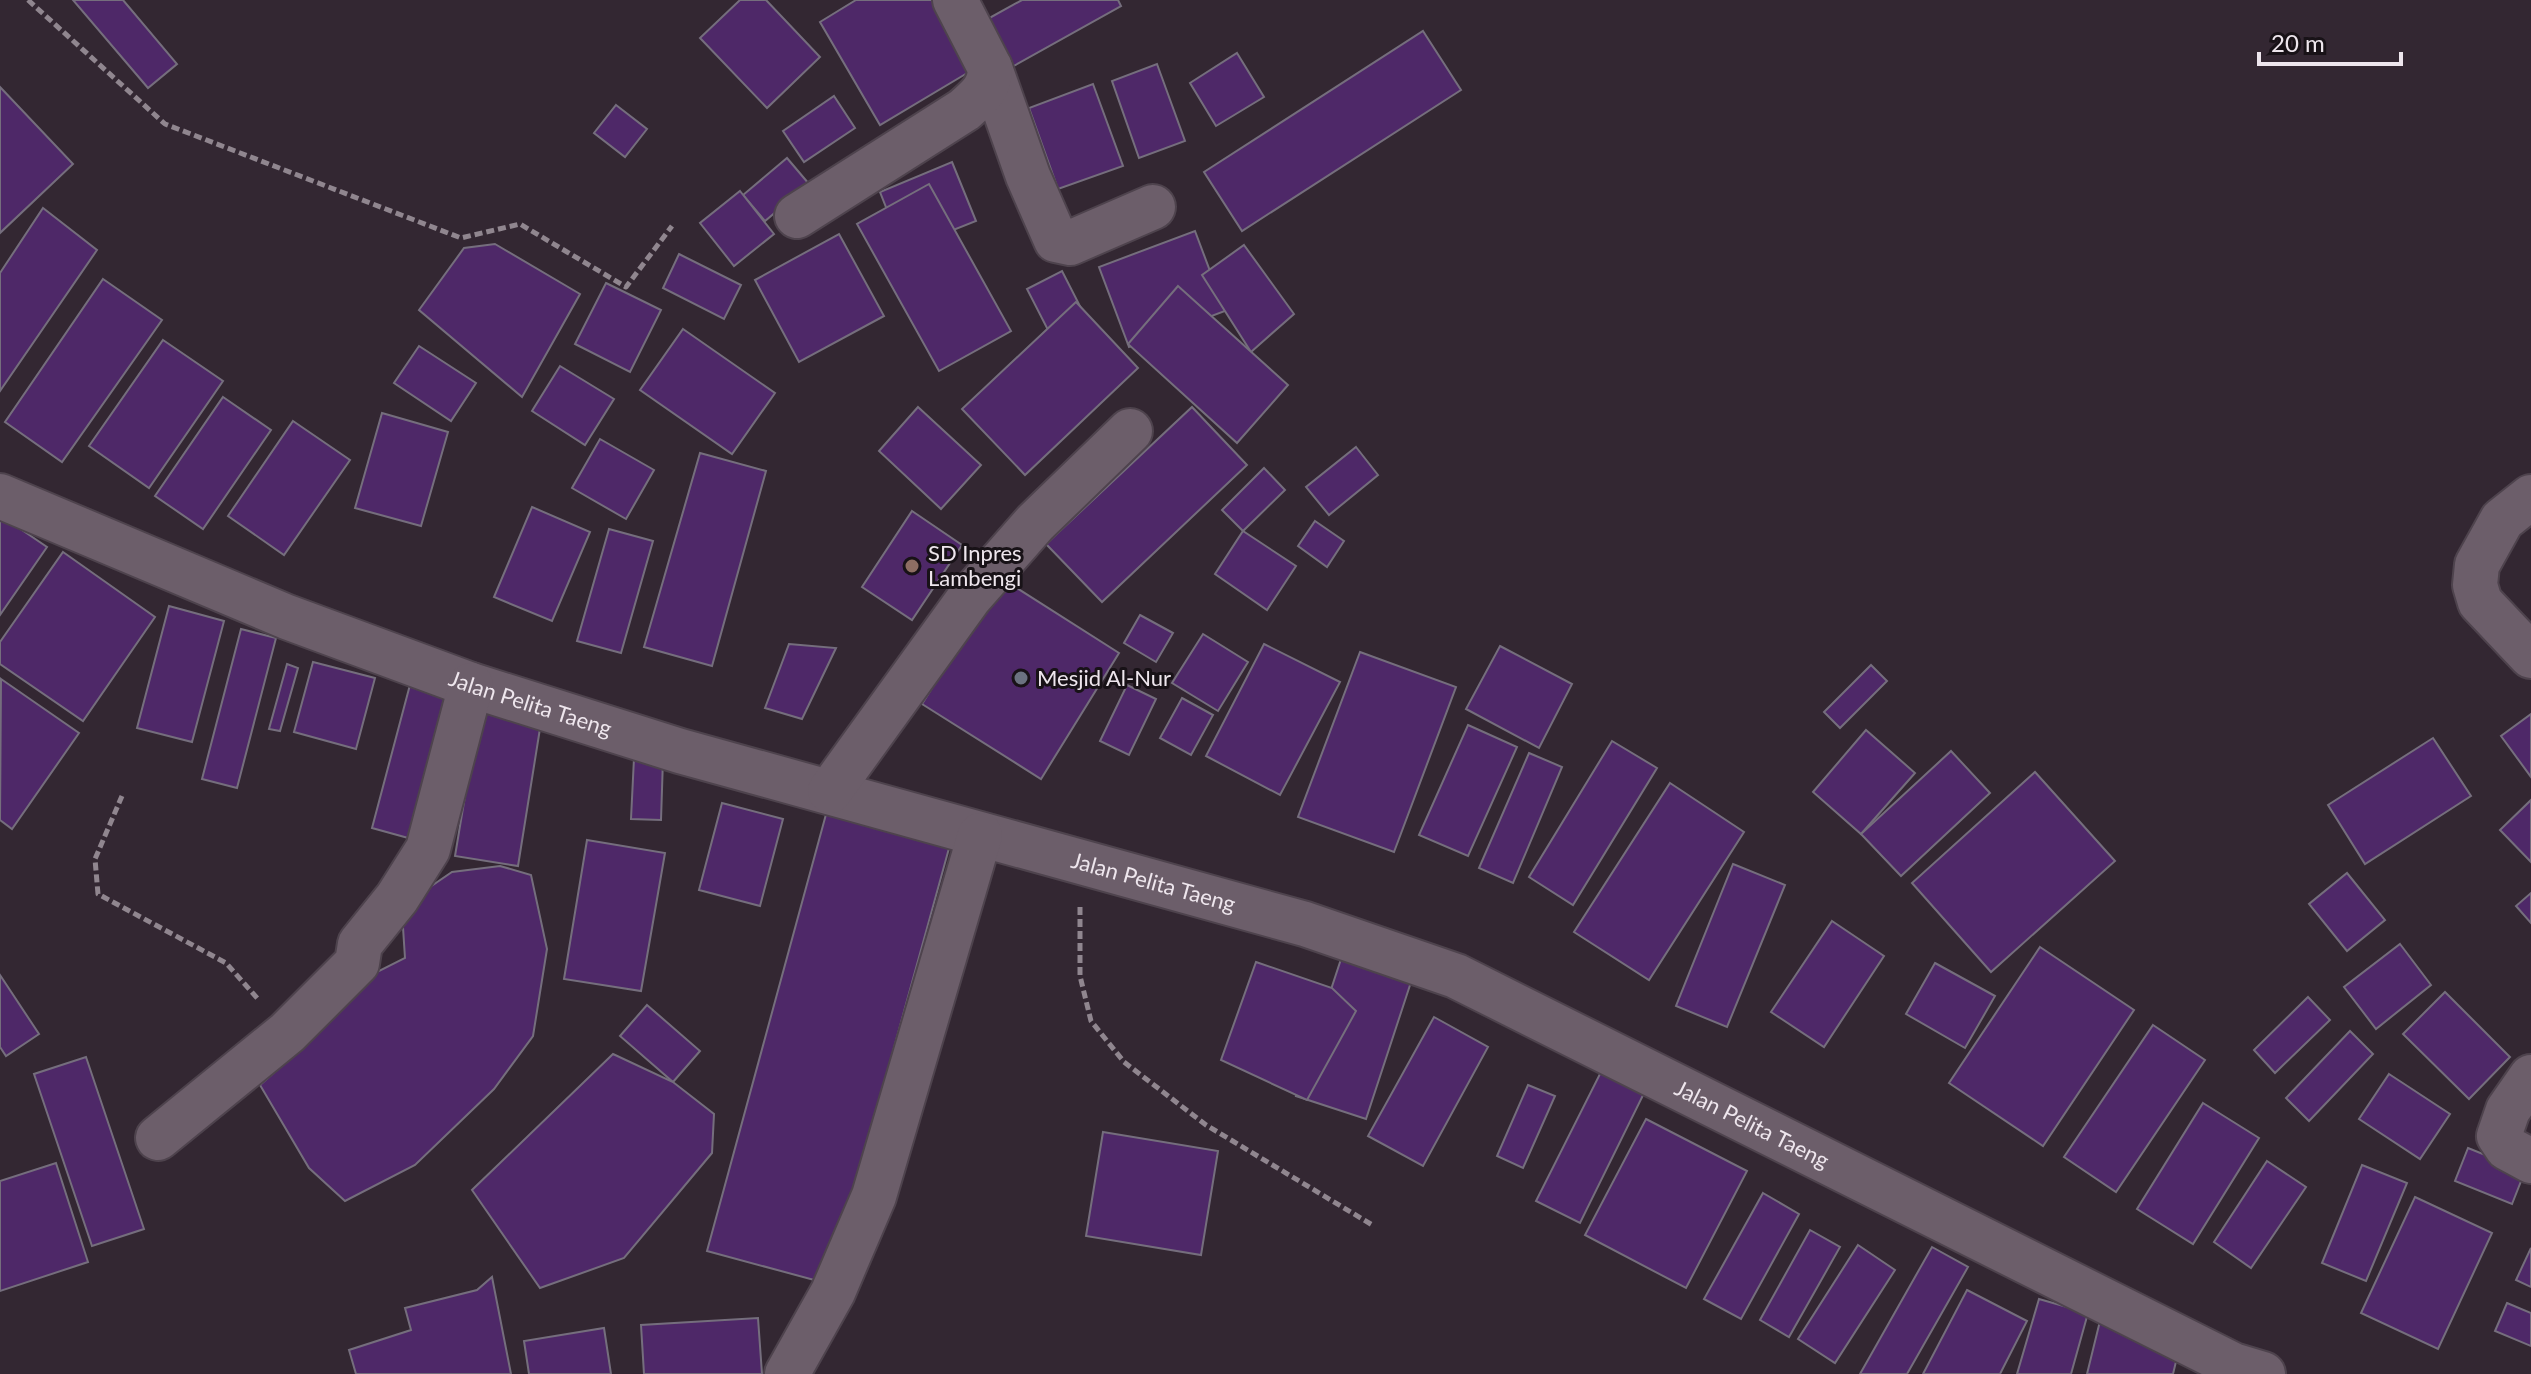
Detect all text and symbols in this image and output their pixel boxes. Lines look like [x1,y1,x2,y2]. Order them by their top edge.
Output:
scale bar [2259,16,2401,66]
text: 20 m [2271,28,2325,57]
place label: SD Inpres Lambengi [928,539,1022,591]
marker: SD Inpres Lambengi [903,557,921,575]
street label: Jalan Pelita Taeng [446,664,615,742]
place label: Mesjid Al-Nur [1037,664,1171,691]
marker: Mesjid Al-Nur [1012,669,1030,687]
street label: Jalan Pelita Taeng [1068,846,1239,917]
street label: Jalan Pelita Taeng [1671,1074,1834,1174]

